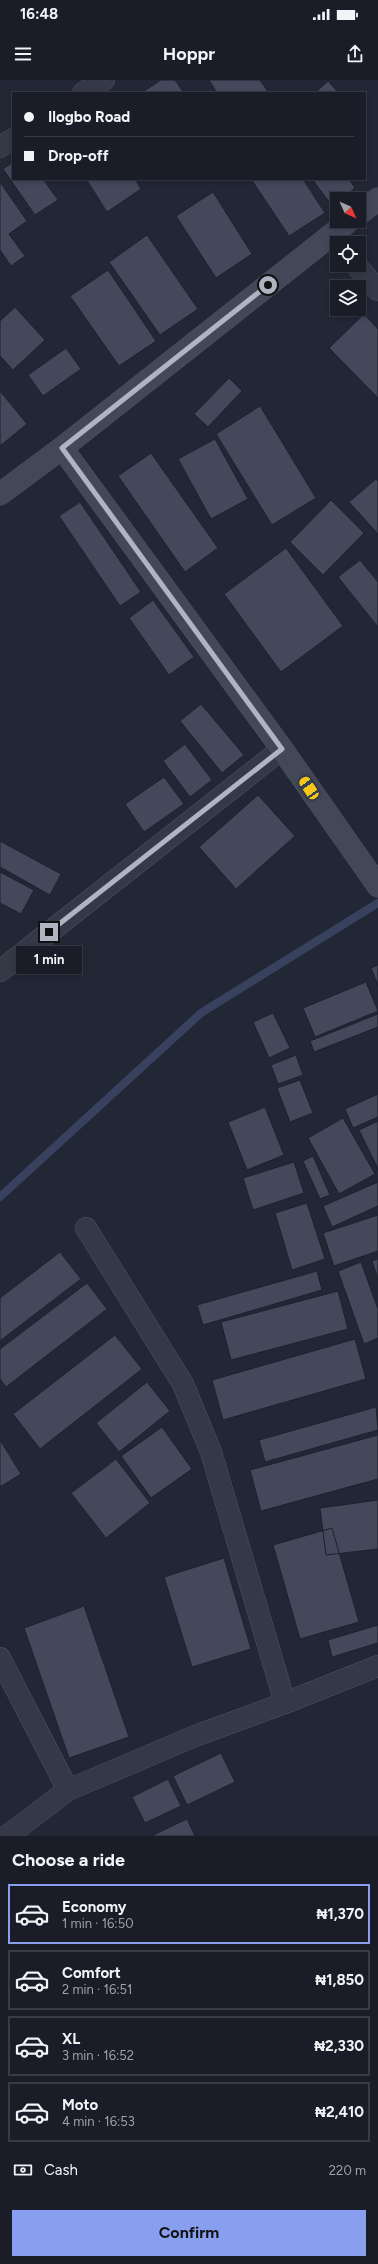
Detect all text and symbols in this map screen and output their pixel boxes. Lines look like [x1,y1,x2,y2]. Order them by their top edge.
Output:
text: 16:48 [20,5,58,23]
icon: menu [12,43,34,65]
text: Hoppr [163,43,215,65]
icon: share [344,43,366,65]
text: Ilogbo Road [48,108,130,126]
text: Drop-off [48,147,109,165]
north arrow [330,192,366,228]
map controls [330,192,366,316]
button: locate [330,236,366,272]
route start [259,276,277,294]
button: layers [330,280,366,316]
car [297,775,321,801]
route end [40,923,58,941]
callout: 1 min [16,946,82,974]
text: 1 min [34,952,64,967]
text: Choose a ride [12,1849,125,1871]
icon: car [14,1896,50,1932]
text: Economy [62,1898,127,1916]
text: ₦1,370 [317,1905,364,1923]
text: 1 min · 16:50 [62,1916,133,1931]
icon: car [14,1962,50,1998]
text: Comfort [62,1964,121,1982]
text: ₦1,850 [315,1971,364,1989]
text: 2 min · 16:51 [62,1982,132,1997]
icon: car [14,2028,50,2064]
text: XL [62,2030,80,2048]
text: ₦2,330 [314,2037,364,2055]
text: 3 min · 16:52 [62,2048,134,2063]
icon: car [14,2094,50,2130]
text: Moto [62,2096,98,2114]
text: ₦2,410 [315,2103,364,2121]
text: 4 min · 16:53 [62,2114,135,2129]
icon: cash [12,2159,34,2181]
text: Cash [44,2161,78,2179]
text: 220 m [329,2163,366,2178]
button: Confirm [12,2210,366,2256]

